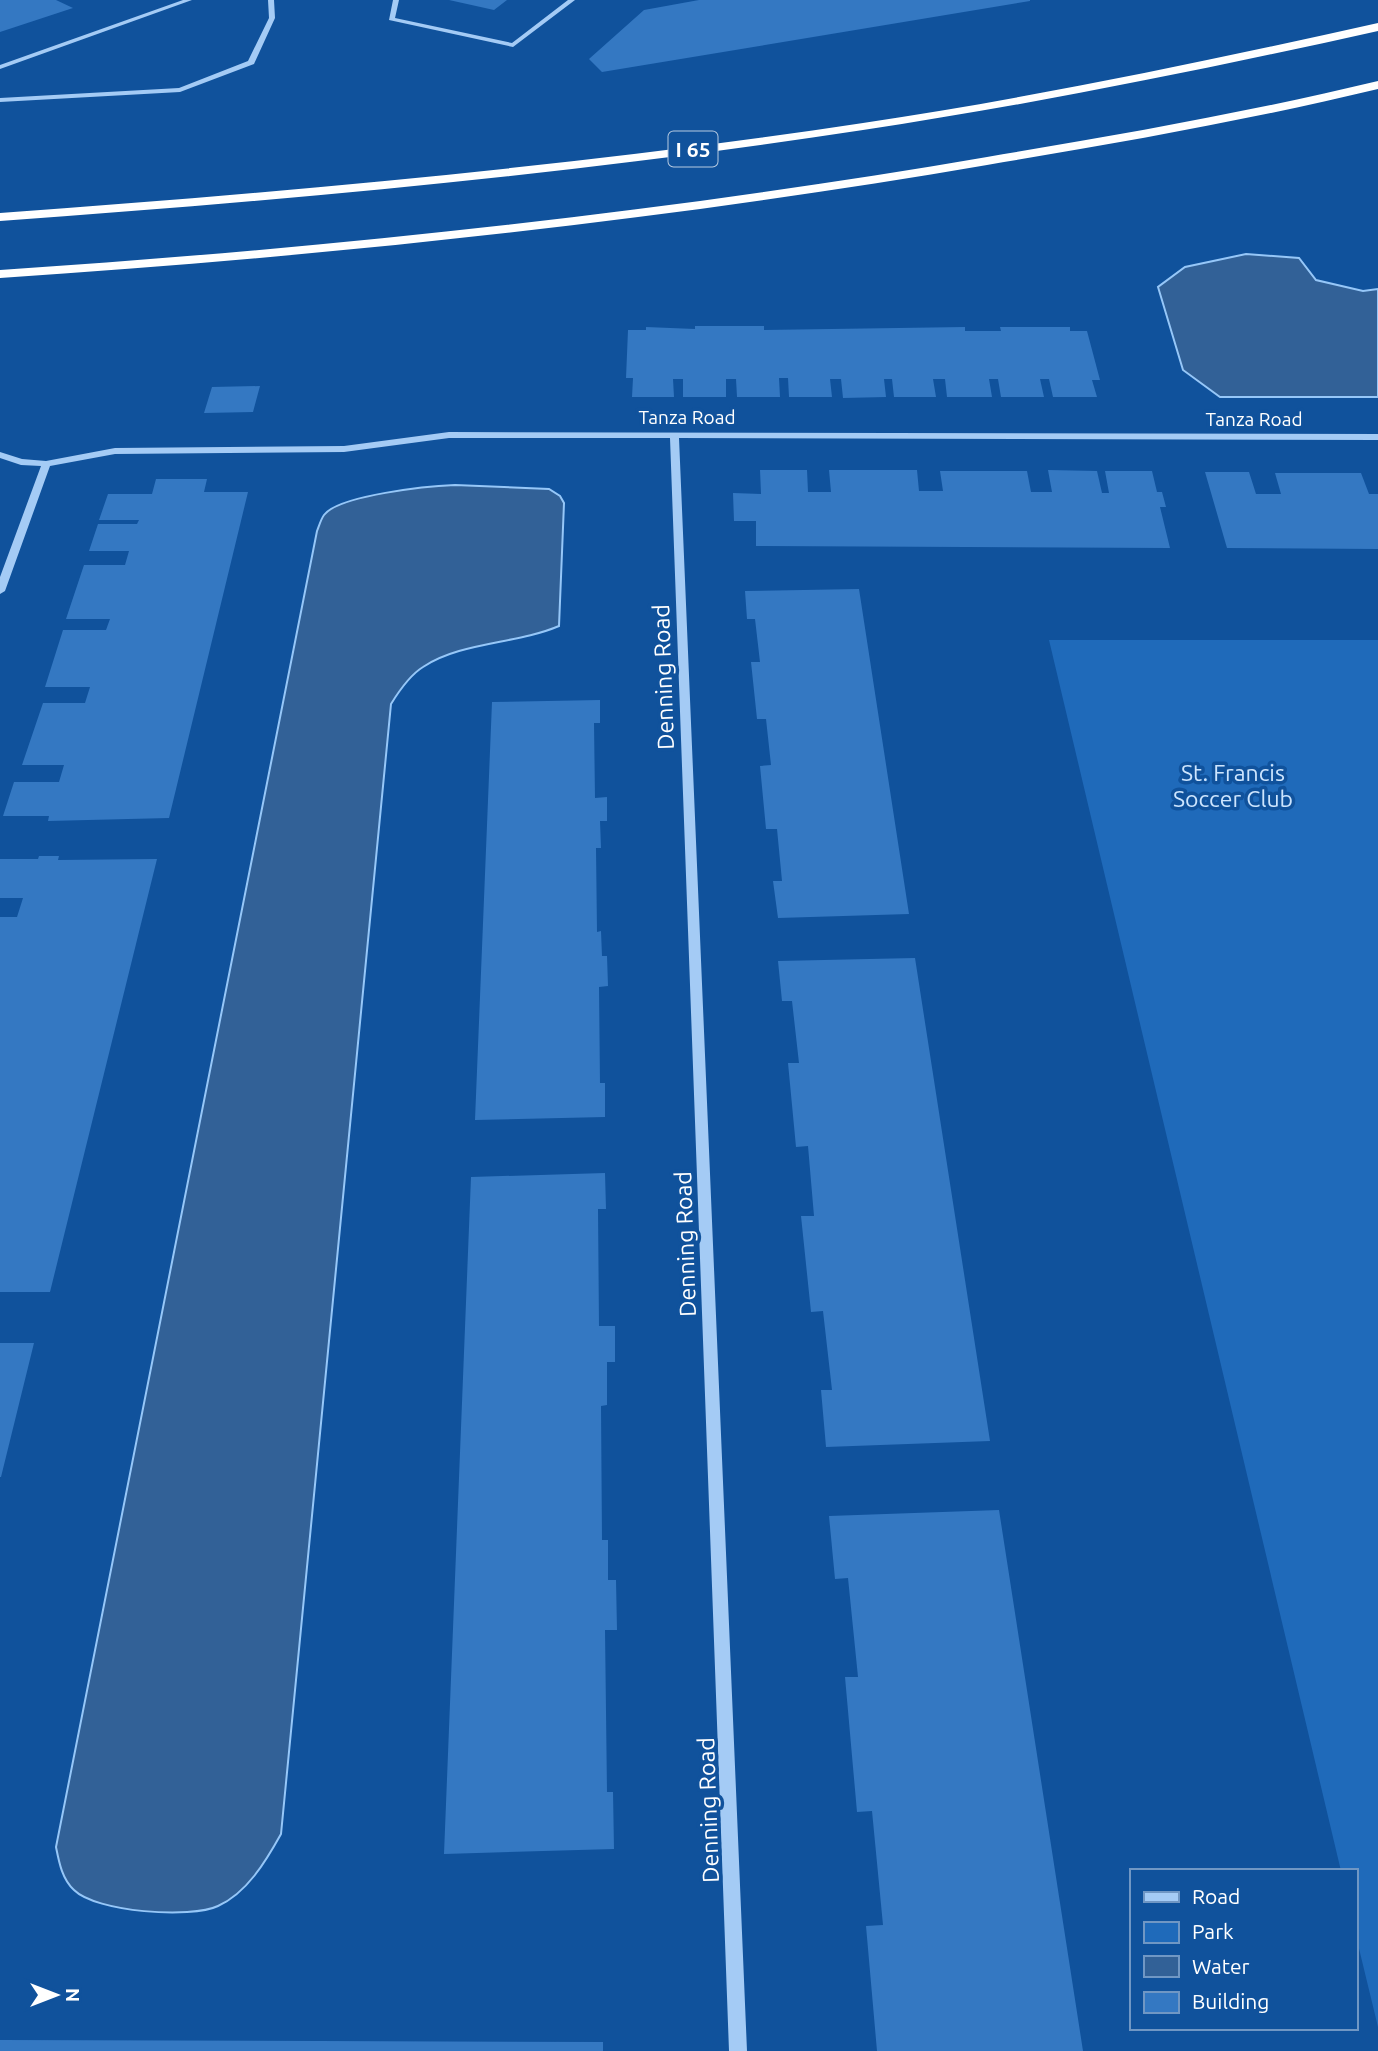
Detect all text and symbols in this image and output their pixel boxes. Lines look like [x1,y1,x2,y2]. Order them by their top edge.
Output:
road number: I 65 [668,132,718,166]
street label: Tanza Road [638,406,736,428]
street label: Tanza Road [1205,408,1303,430]
street label: Denning Road [648,604,678,750]
park label: St. Francis Soccer Club [1173,760,1293,811]
street label: Denning Road [670,1171,700,1317]
street label: Denning Road [693,1737,723,1883]
legend [1130,1869,1357,2030]
text: Road [1192,1884,1240,1908]
text: Park [1192,1919,1234,1943]
text: Water [1192,1954,1250,1978]
north arrow [21,1960,91,2030]
text: N [62,1988,84,2002]
text: Building [1192,1989,1269,2013]

